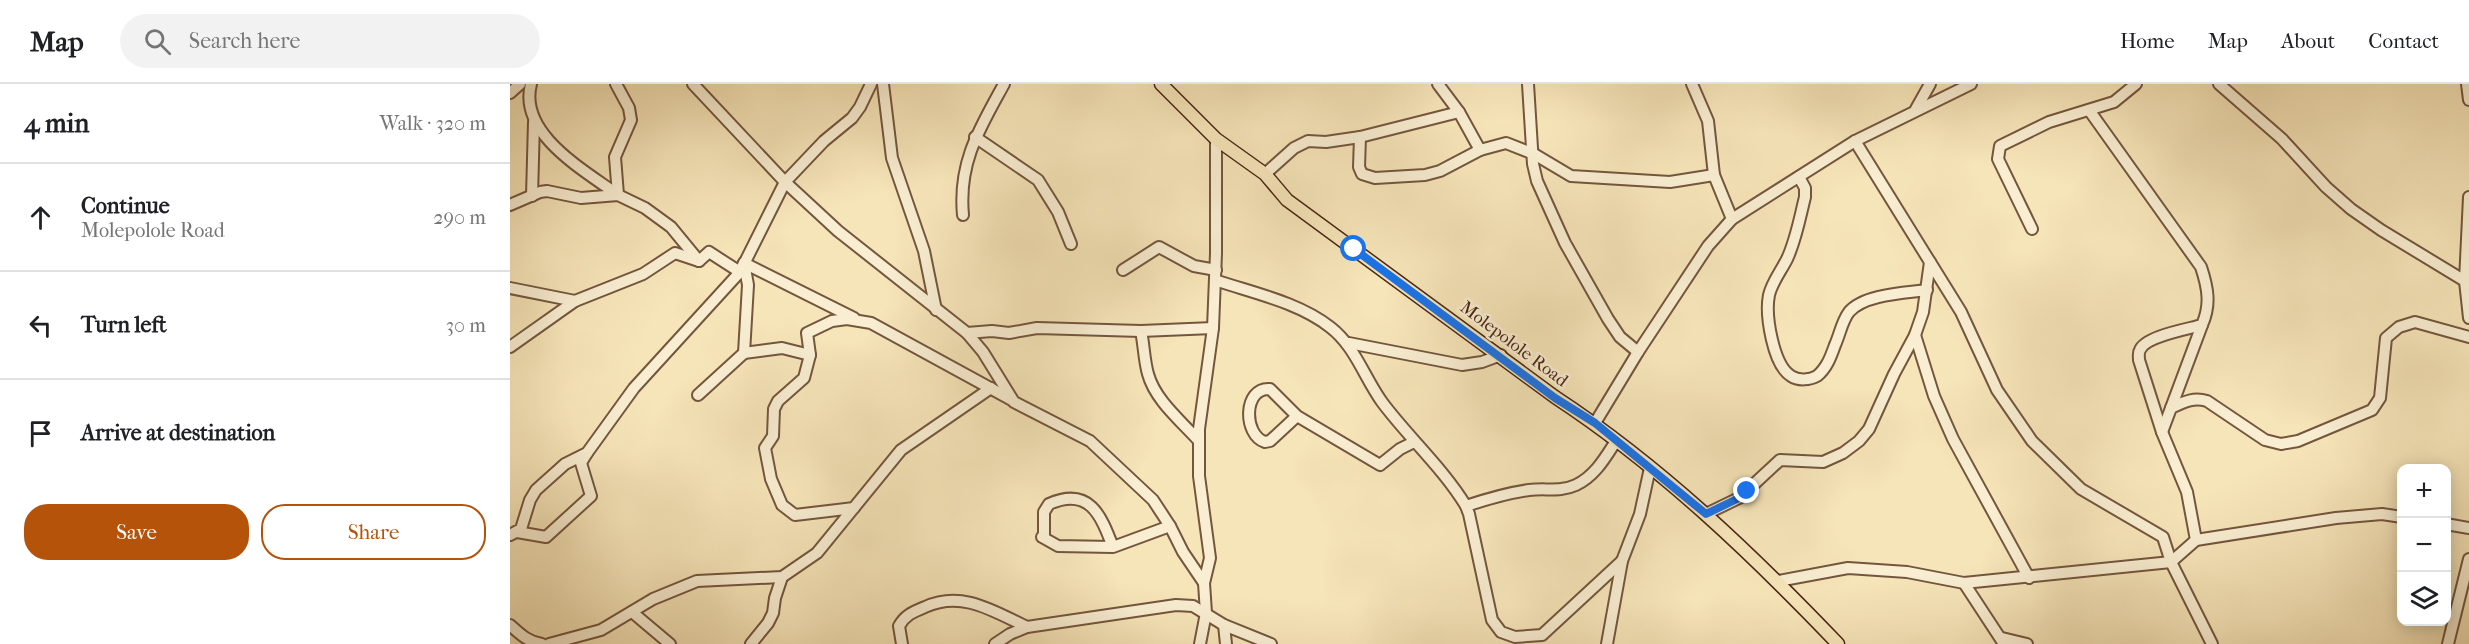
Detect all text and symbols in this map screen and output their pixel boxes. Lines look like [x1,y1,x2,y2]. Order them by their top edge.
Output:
search box [120,14,540,68]
text: Map [30,25,84,58]
icon: search [141,25,174,58]
text: Search here [189,28,300,54]
text: Home [2120,29,2175,53]
text: Map [2208,29,2248,53]
text: About [2281,29,2335,53]
text: Contact [2368,29,2439,53]
text: 4 min [24,108,89,139]
text: Walk · 320 m [380,112,486,135]
text: Continue [81,193,170,219]
icon: ahead [24,201,57,234]
text: 290 m [433,206,486,229]
text: Molepolole Road [81,219,225,242]
route start [1340,235,1366,261]
street label: Molepolole Road [1456,297,1572,391]
icon: left [24,309,57,342]
text: Turn left [81,312,167,338]
text: 30 m [446,314,486,337]
icon: arrive [24,417,57,450]
text: Arrive at destination [81,420,275,446]
map controls [2397,464,2451,626]
button: + [2397,464,2451,518]
route end [1733,477,1759,503]
button: Save [24,504,249,560]
button: Share [261,504,486,560]
button: − [2397,518,2451,572]
button: layers [2397,572,2451,626]

